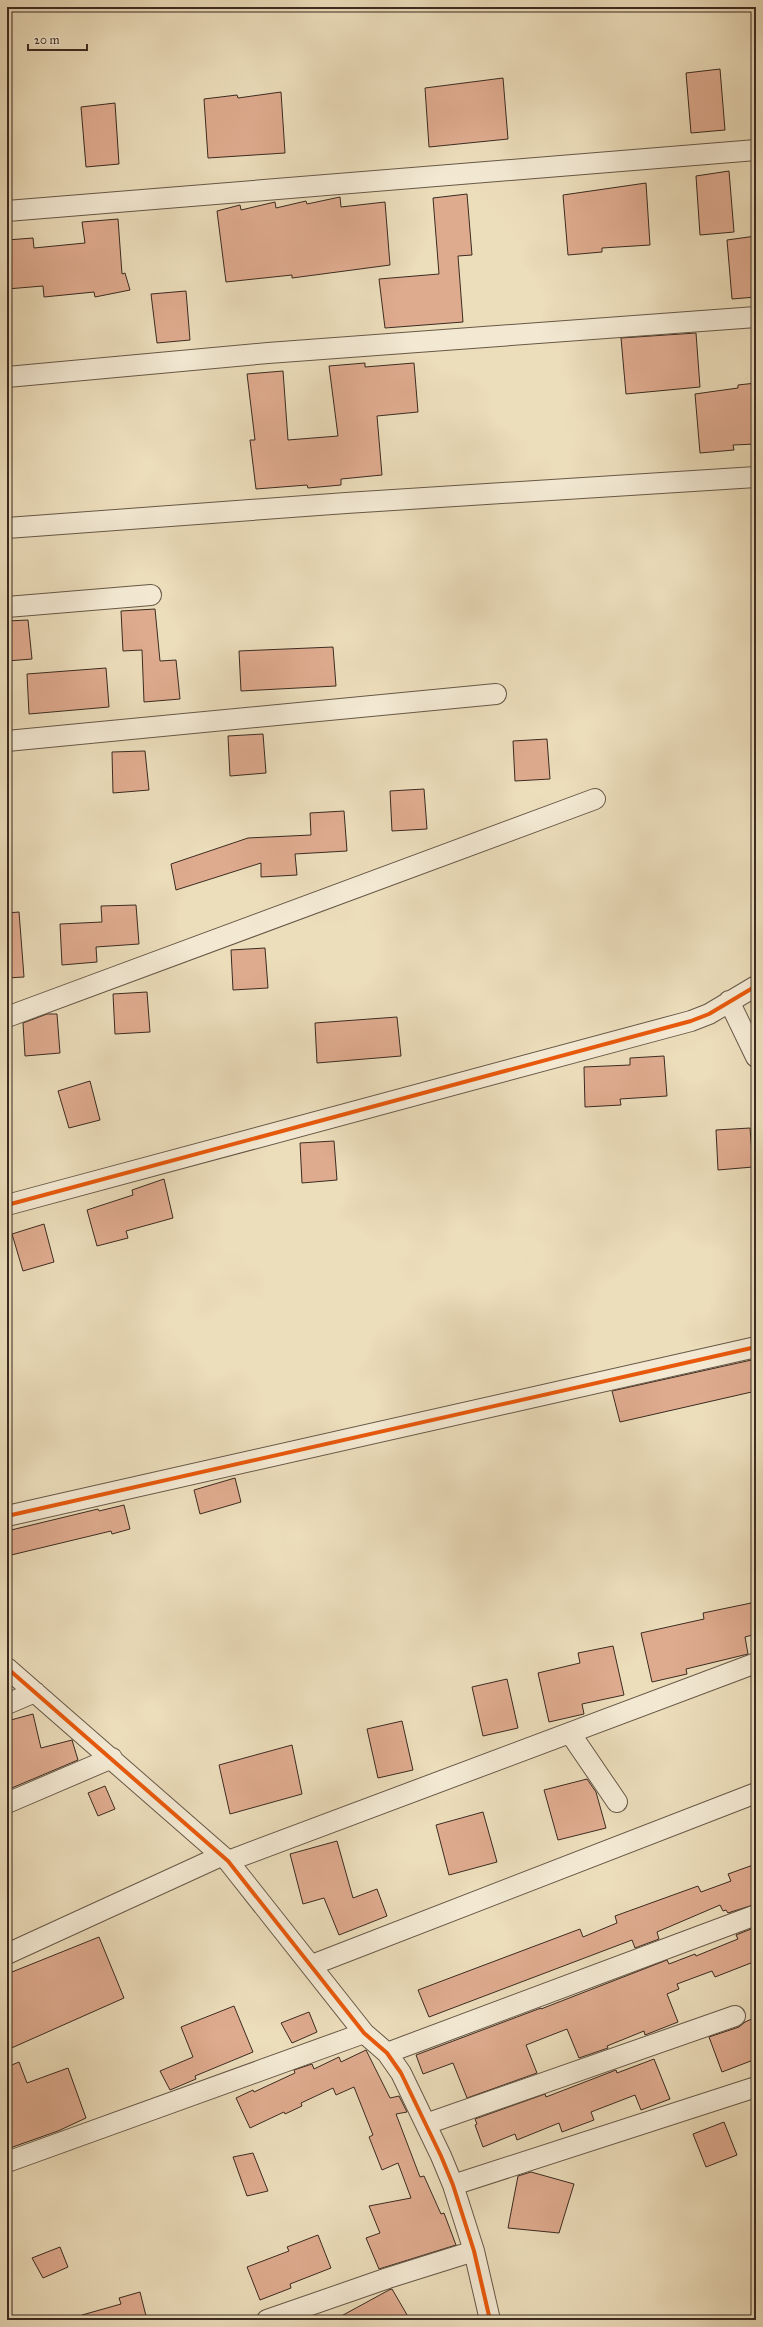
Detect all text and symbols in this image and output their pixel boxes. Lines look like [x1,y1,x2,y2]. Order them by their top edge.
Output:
scale bar [28,26,87,52]
text: 20 m [34,33,60,47]

